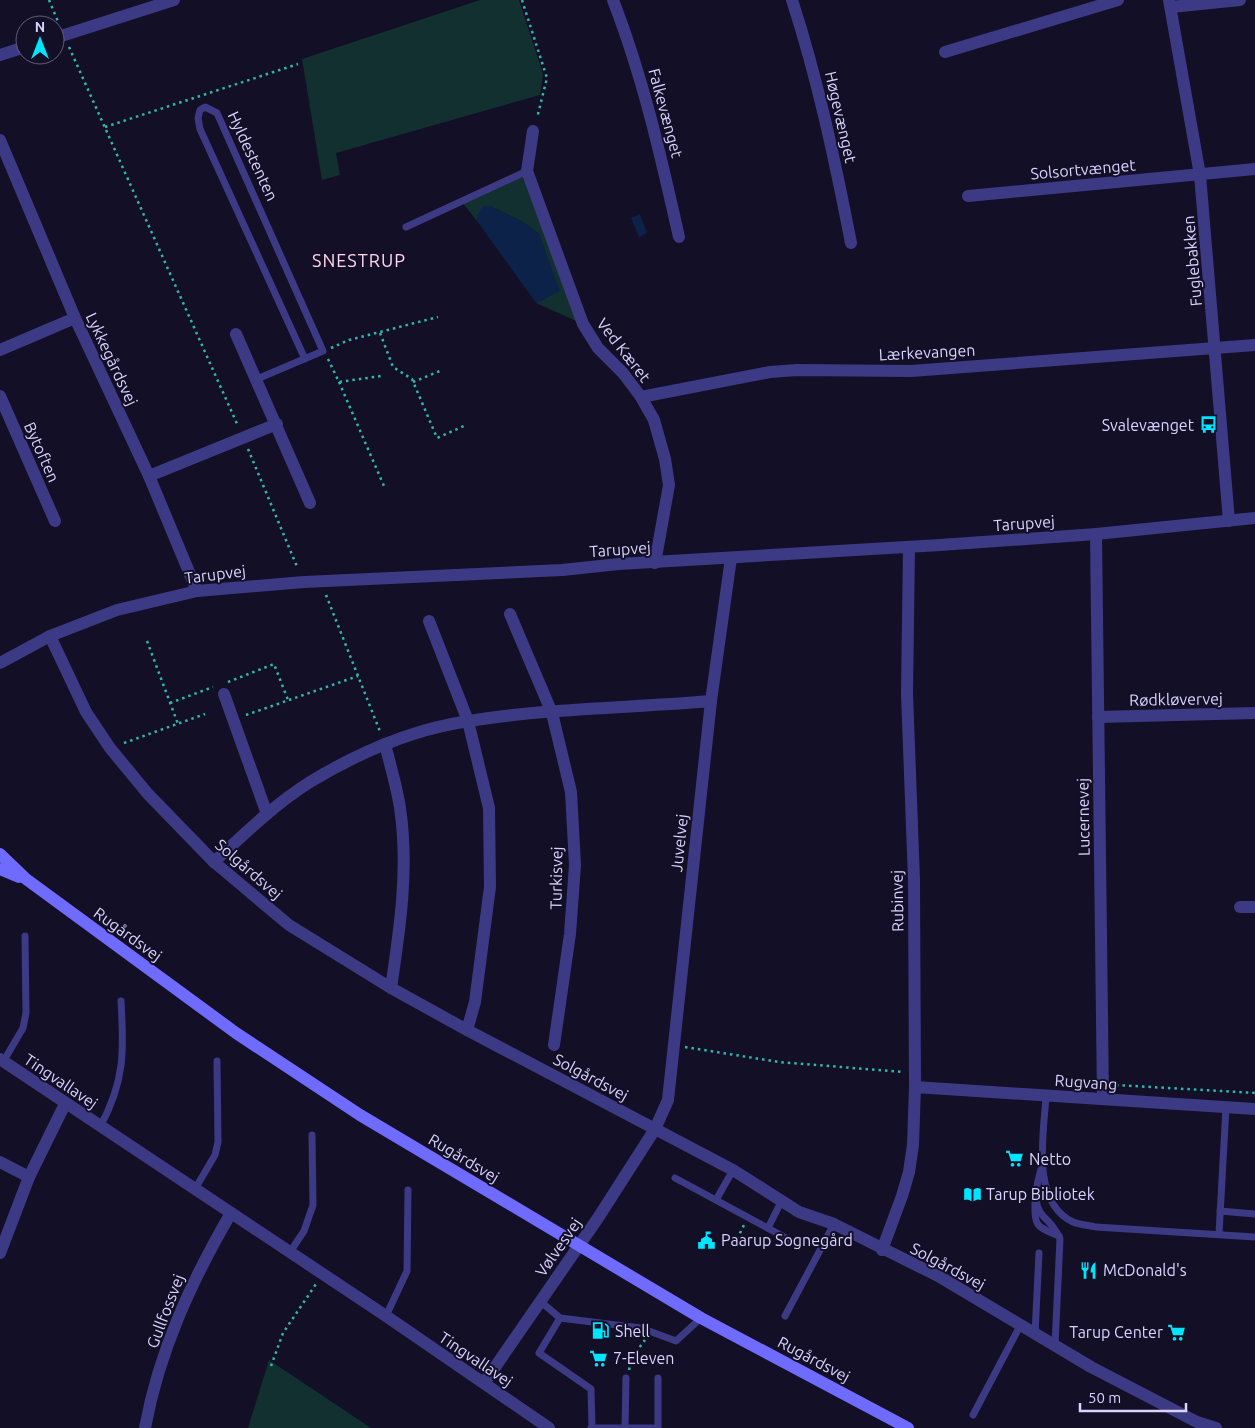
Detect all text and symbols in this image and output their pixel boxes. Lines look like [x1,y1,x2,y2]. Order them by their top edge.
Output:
north arrow [15,15,65,65]
text: N [35,19,45,35]
street label: Falkevænget [645,66,687,160]
street label: Høgevænget [822,69,860,165]
street label: Hyldestenten [224,108,282,204]
street label: Solsortvænget [1030,155,1137,183]
street label: Fuglebakken [1179,215,1205,307]
district label: SNESTRUP [312,250,406,270]
street label: Lykkegårdsvej [83,310,141,408]
street label: Ved Kæret [593,314,655,386]
street label: Lærkevangen [878,340,976,364]
bus stop icon: Svalevænget [1198,415,1218,435]
place label: Svalevænget [1102,416,1195,434]
street label: Bytoften [21,419,63,485]
street label: Tarupvej [993,512,1055,534]
street label: Tarupvej [589,538,651,560]
street label: Tarupvej [183,561,247,587]
street label: Rødkløvervej [1129,689,1223,709]
street label: Lucernevej [1073,778,1093,856]
street label: Juvelvej [667,813,691,873]
street label: Solgårdsvej [212,835,286,903]
street label: Turkisvej [546,846,566,910]
street label: Rubinvej [887,870,907,932]
street label: Rugårdsvej [91,903,165,965]
street label: Tingvallavej [21,1050,101,1112]
street label: Solgårdsvej [550,1050,632,1104]
street label: Rugvang [1054,1071,1118,1093]
street label: Rugårdsvej [425,1130,503,1186]
supermarket icon: Netto [1005,1149,1025,1169]
place label: Netto [1029,1150,1071,1168]
library icon: Tarup Bibliotek [962,1184,982,1204]
place label: Tarup Bibliotek [986,1185,1095,1203]
street label: Vølvesvej [531,1214,585,1280]
public building icon: Paarup Sognegård [697,1230,717,1250]
place label: Paarup Sognegård [721,1231,853,1249]
street label: Solgårdsvej [907,1239,989,1293]
restaurant icon: McDonald's [1079,1260,1099,1280]
place label: McDonald's [1103,1261,1187,1279]
street label: Gullfossvej [143,1271,187,1351]
fuel station icon: Shell [591,1321,611,1341]
place label: Shell [615,1322,650,1340]
supermarket icon: Tarup Center [1167,1322,1187,1342]
place label: Tarup Center [1069,1323,1163,1341]
street label: Tingvallavej [436,1328,516,1390]
street label: Rugårdsvej [775,1332,853,1386]
supermarket icon: 7-Eleven [589,1348,609,1368]
place label: 7-Eleven [613,1349,674,1367]
scale bar [1080,1380,1186,1412]
text: 50 m [1088,1389,1121,1406]

